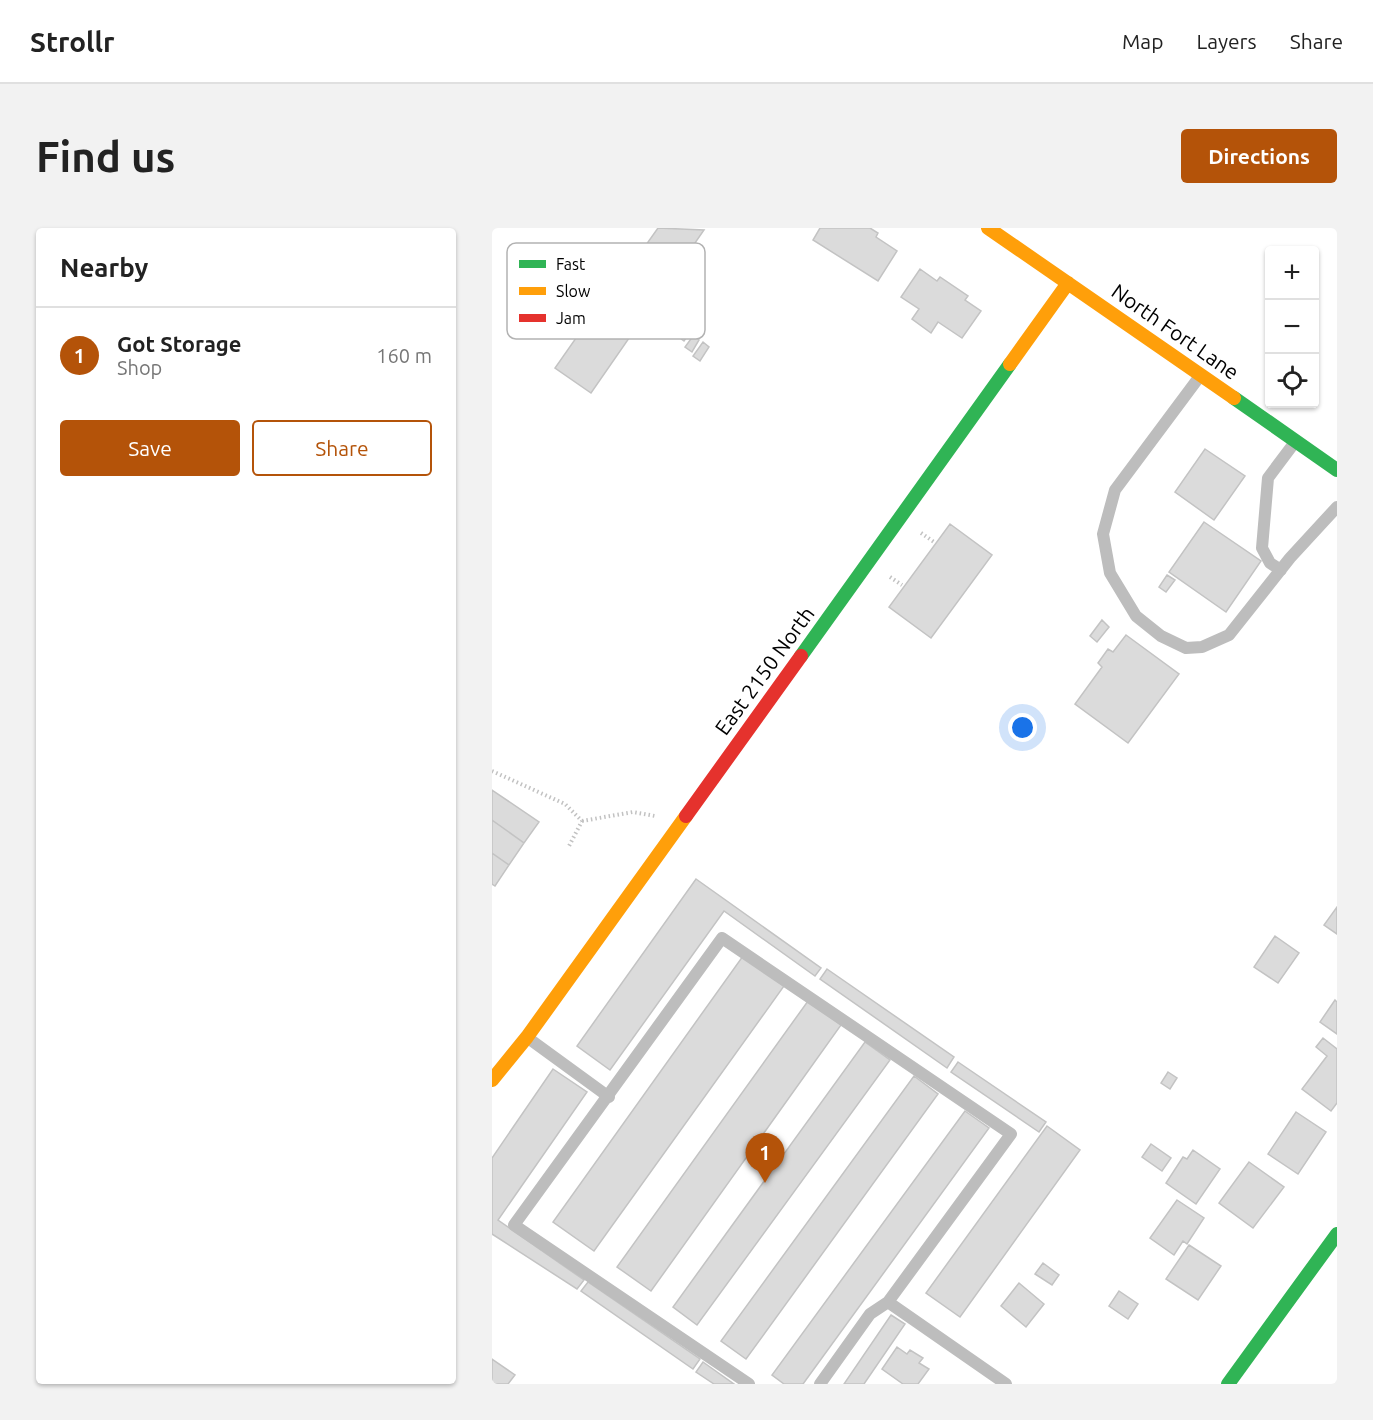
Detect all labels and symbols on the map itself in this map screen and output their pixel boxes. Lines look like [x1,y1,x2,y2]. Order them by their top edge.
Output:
legend [507,243,705,339]
text: Fast [556,255,586,273]
street label: North Fort Lane [1107,278,1244,384]
text: Slow [556,282,591,300]
text: Jam [556,309,586,327]
street label: East 2150 North [710,602,819,739]
your location [1008,713,1037,742]
pin: 1 [746,1134,784,1183]

